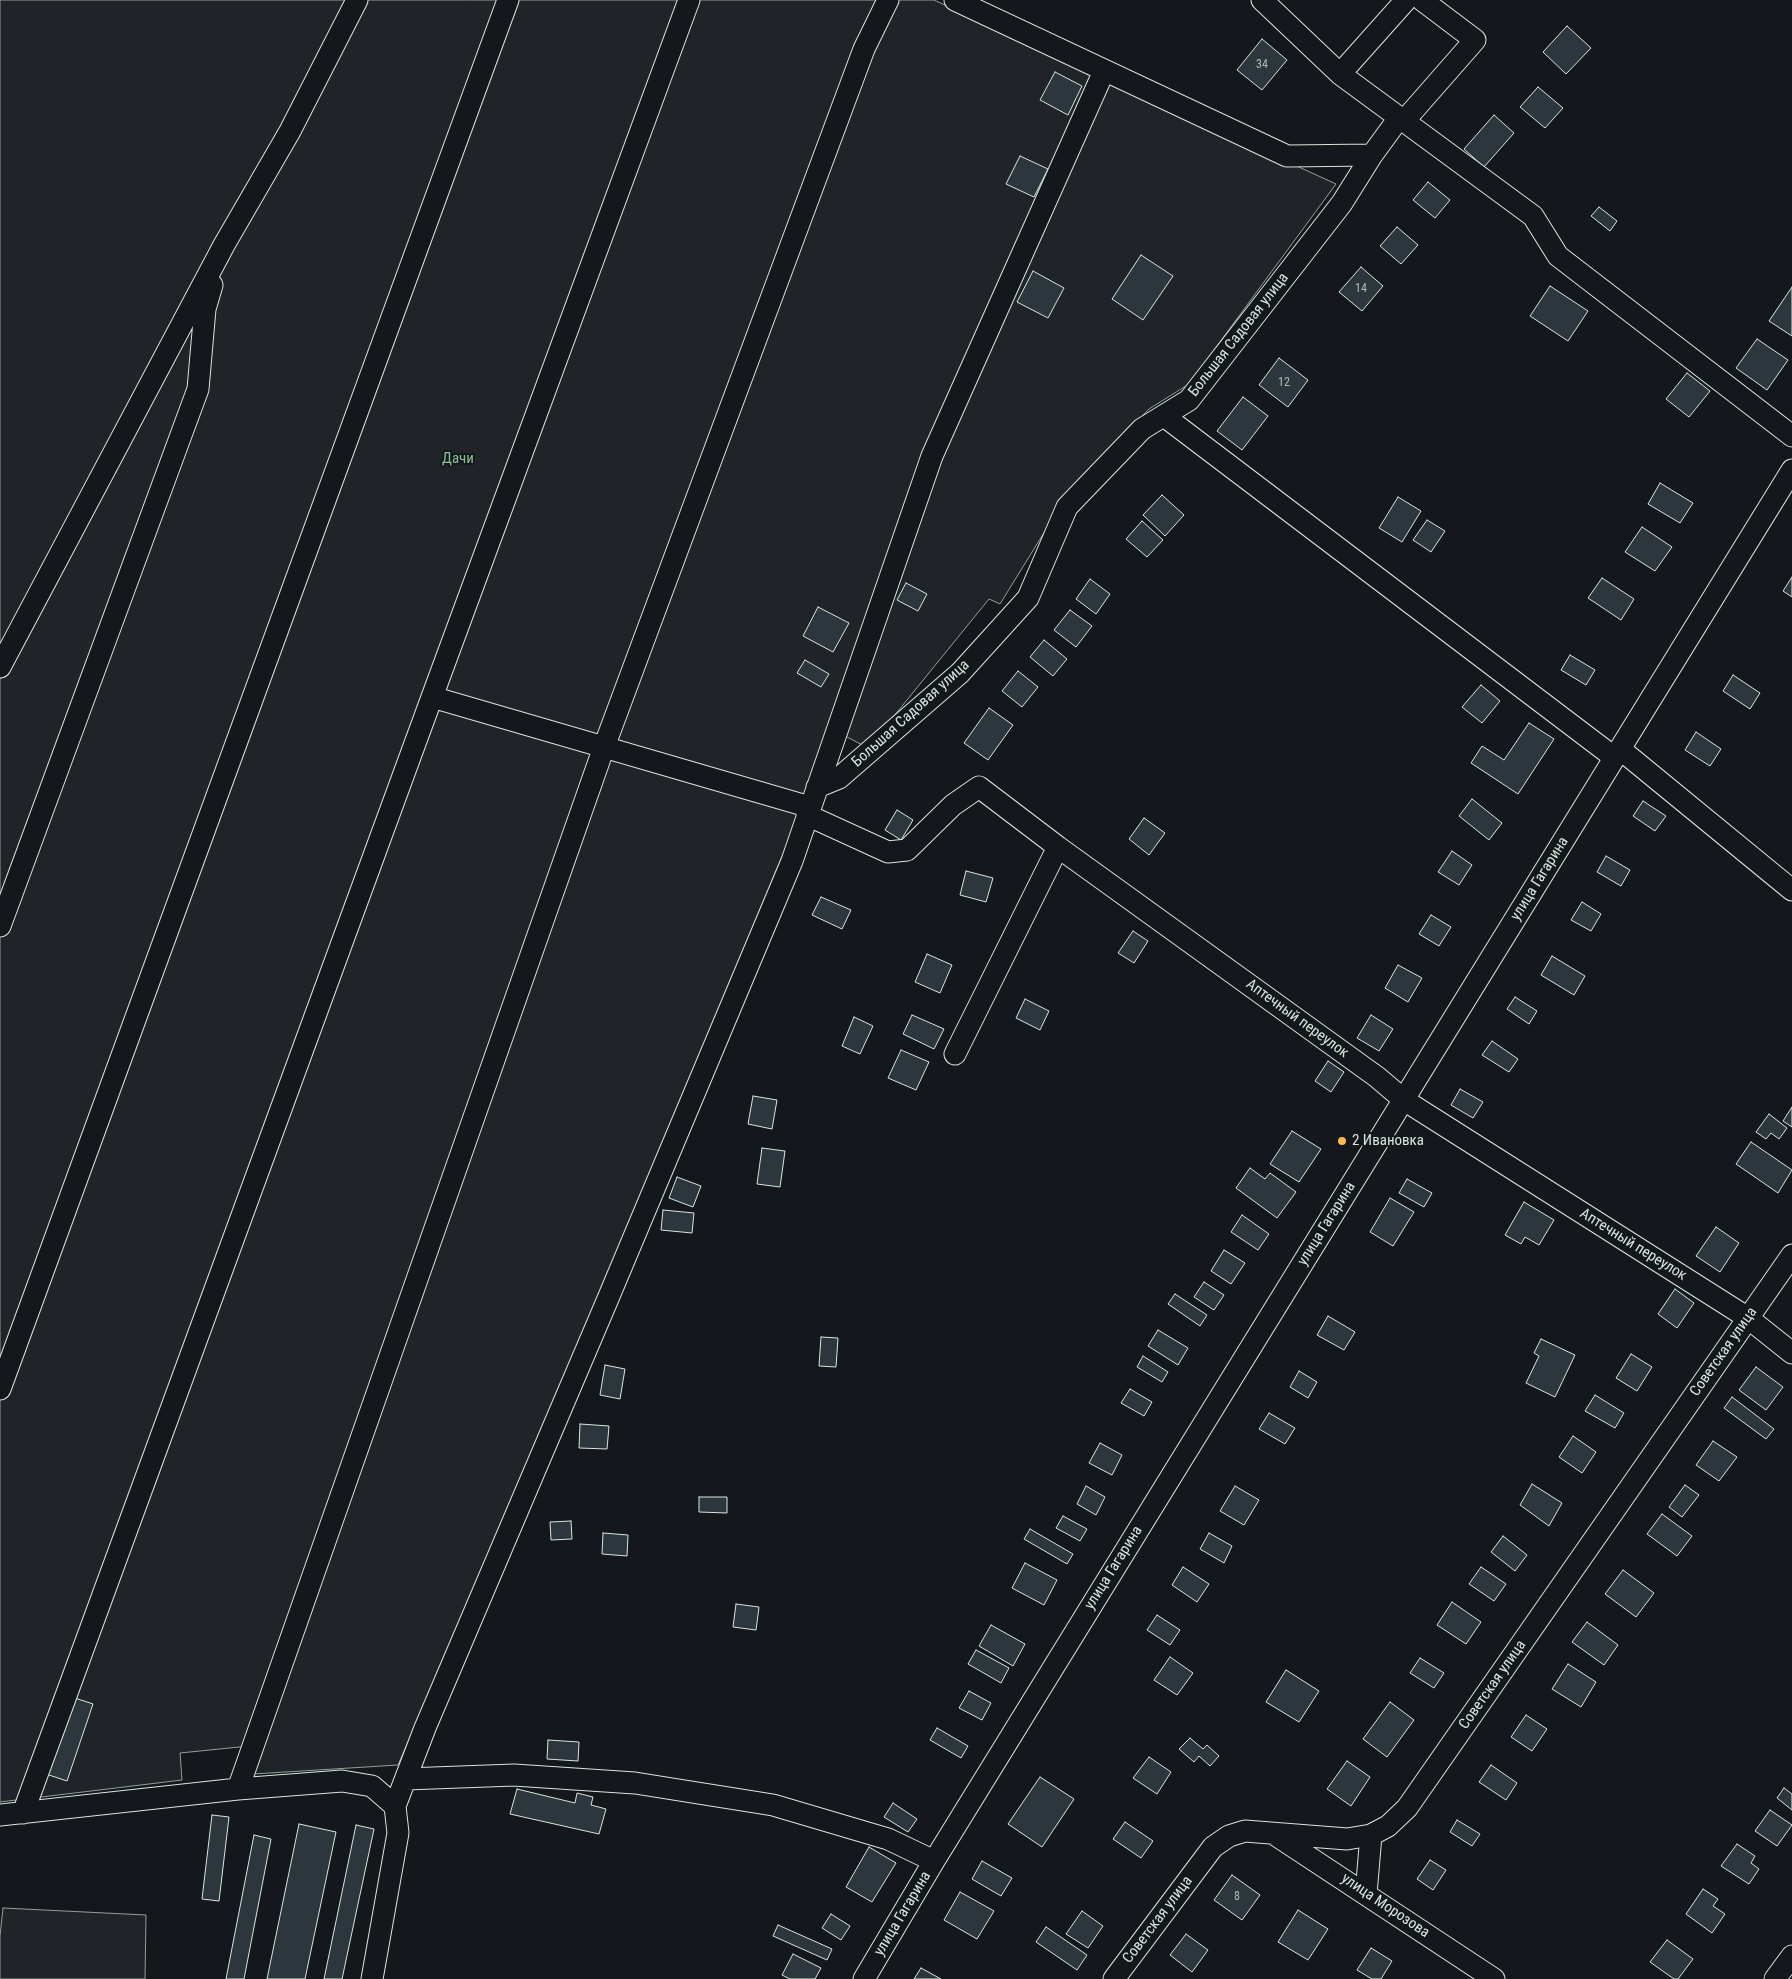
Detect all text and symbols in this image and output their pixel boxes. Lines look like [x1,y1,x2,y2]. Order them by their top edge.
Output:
house number: 34 [1256,58,1268,72]
street label: Большая Садовая улица [1185,270,1293,400]
house number: 14 [1355,282,1367,296]
house number: 12 [1278,376,1290,390]
park label: Дачи [442,450,474,468]
street label: Большая Садовая улица [849,656,973,772]
street label: улица Гагарина [1507,834,1573,924]
street label: Аптечный переулок [1242,976,1352,1062]
place label: 2 Ивановка [1352,1132,1424,1150]
marker: 2 Ивановка [1336,1135,1348,1147]
street label: улица Гагарина [1294,1179,1360,1269]
street label: Аптечный переулок [1576,1205,1690,1285]
street label: Советская улица [1687,1304,1761,1400]
street label: улица Гагарина [1081,1523,1147,1613]
street label: Советская улица [1456,1637,1530,1733]
street label: улица Гагарина [871,1869,935,1959]
street label: улица Морозова [1337,1870,1433,1942]
street label: Советская улица [1119,1873,1197,1967]
house number: 8 [1234,1890,1240,1904]

